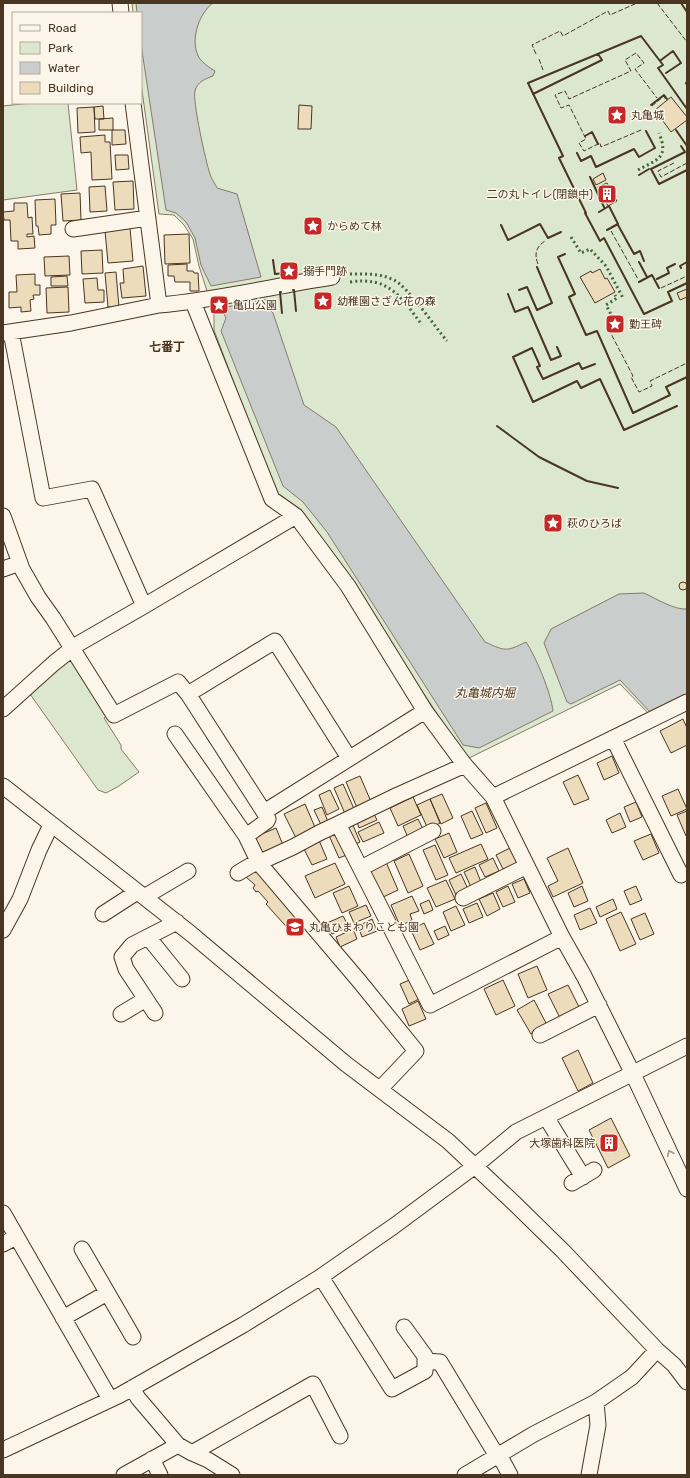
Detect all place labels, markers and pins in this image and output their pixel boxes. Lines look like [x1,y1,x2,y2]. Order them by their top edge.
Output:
place icon: 丸亀城 [606,104,628,126]
place label: 丸亀城 [631,109,664,122]
building icon: 二の丸トイレ(閉鎖中) [596,183,618,205]
place label: 二の丸トイレ(閉鎖中) [487,188,593,201]
place icon: からめて林 [302,215,324,237]
place label: からめて林 [327,220,382,233]
place icon: 搦手門跡 [278,260,300,282]
place label: 搦手門跡 [303,265,347,278]
place icon: 幼稚園さざん花の森 [312,290,334,312]
place icon: 亀山公園 [208,294,230,316]
place label: 幼稚園さざん花の森 [337,295,436,308]
place label: 亀山公園 [233,299,277,312]
place icon: 勤王碑 [604,313,626,335]
place label: 勤王碑 [629,318,662,331]
place icon: 萩のひろば [542,512,564,534]
place label: 萩のひろば [567,517,622,530]
school or university icon: 丸亀ひまわりこども園 [284,916,306,938]
place label: 丸亀ひまわりこども園 [309,921,419,934]
building icon: 大塚歯科医院 [598,1132,620,1154]
place label: 大塚歯科医院 [529,1137,595,1150]

